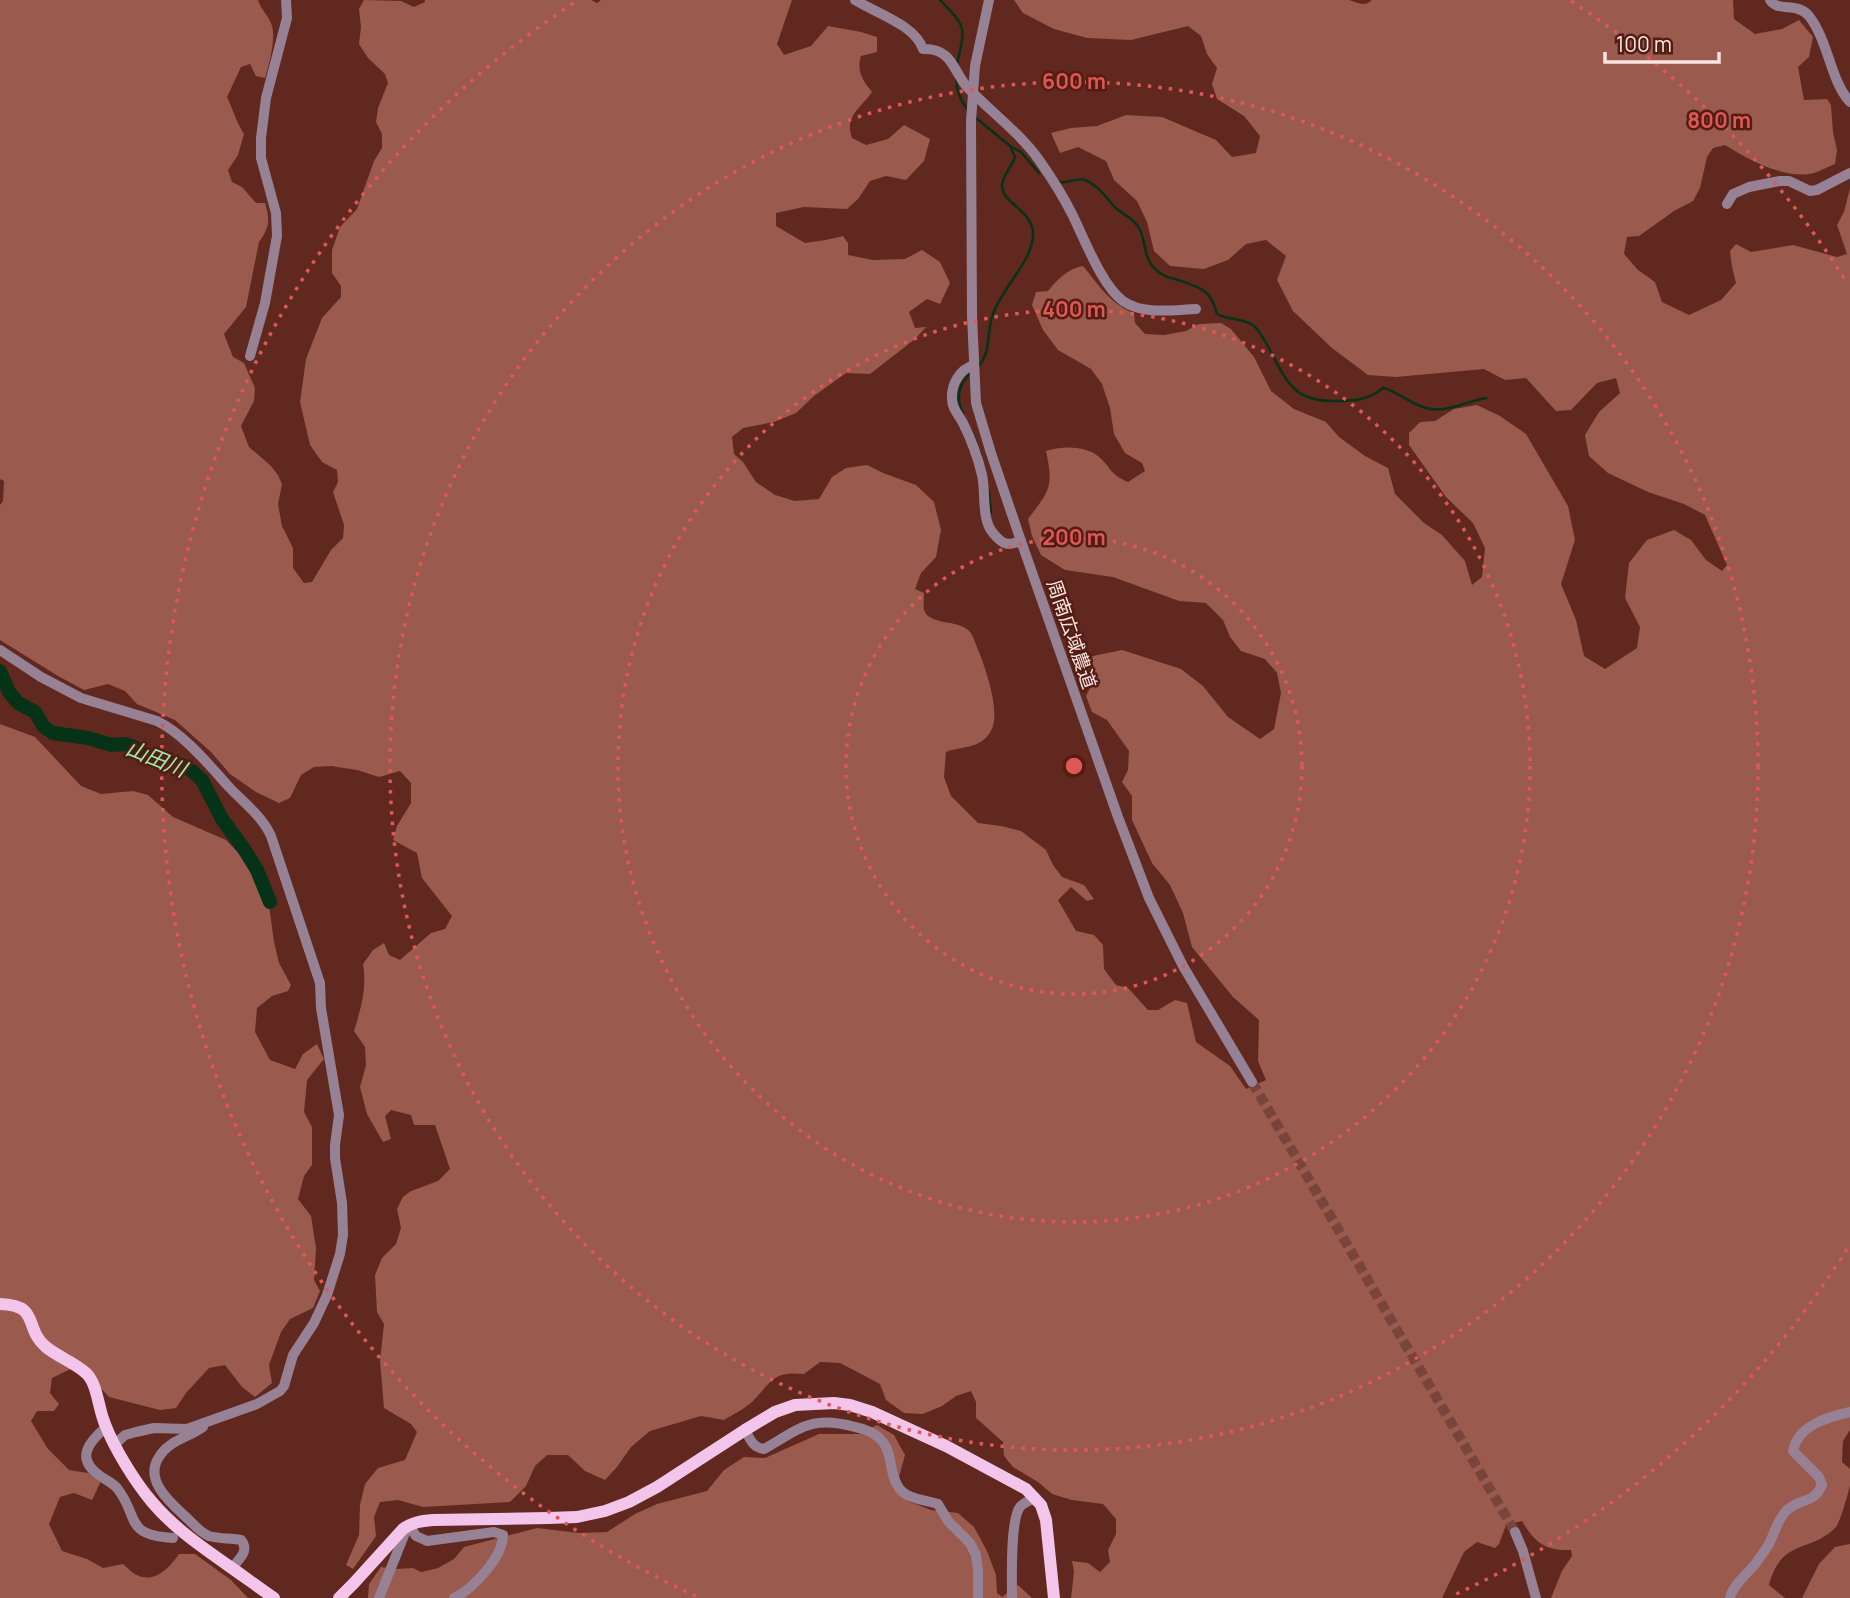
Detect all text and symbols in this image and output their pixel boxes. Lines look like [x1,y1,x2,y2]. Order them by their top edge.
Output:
scale bar [1605,21,1719,65]
text: 100 m [1616,30,1672,58]
text: 600 m [1042,67,1106,95]
text: 800 m [1687,106,1751,134]
text: 400 m [1042,295,1106,323]
text: 200 m [1042,523,1106,551]
street label: 周南広域農道 [1041,576,1103,692]
water label: 山田川 [122,733,193,784]
centre of rings [1062,754,1086,778]

